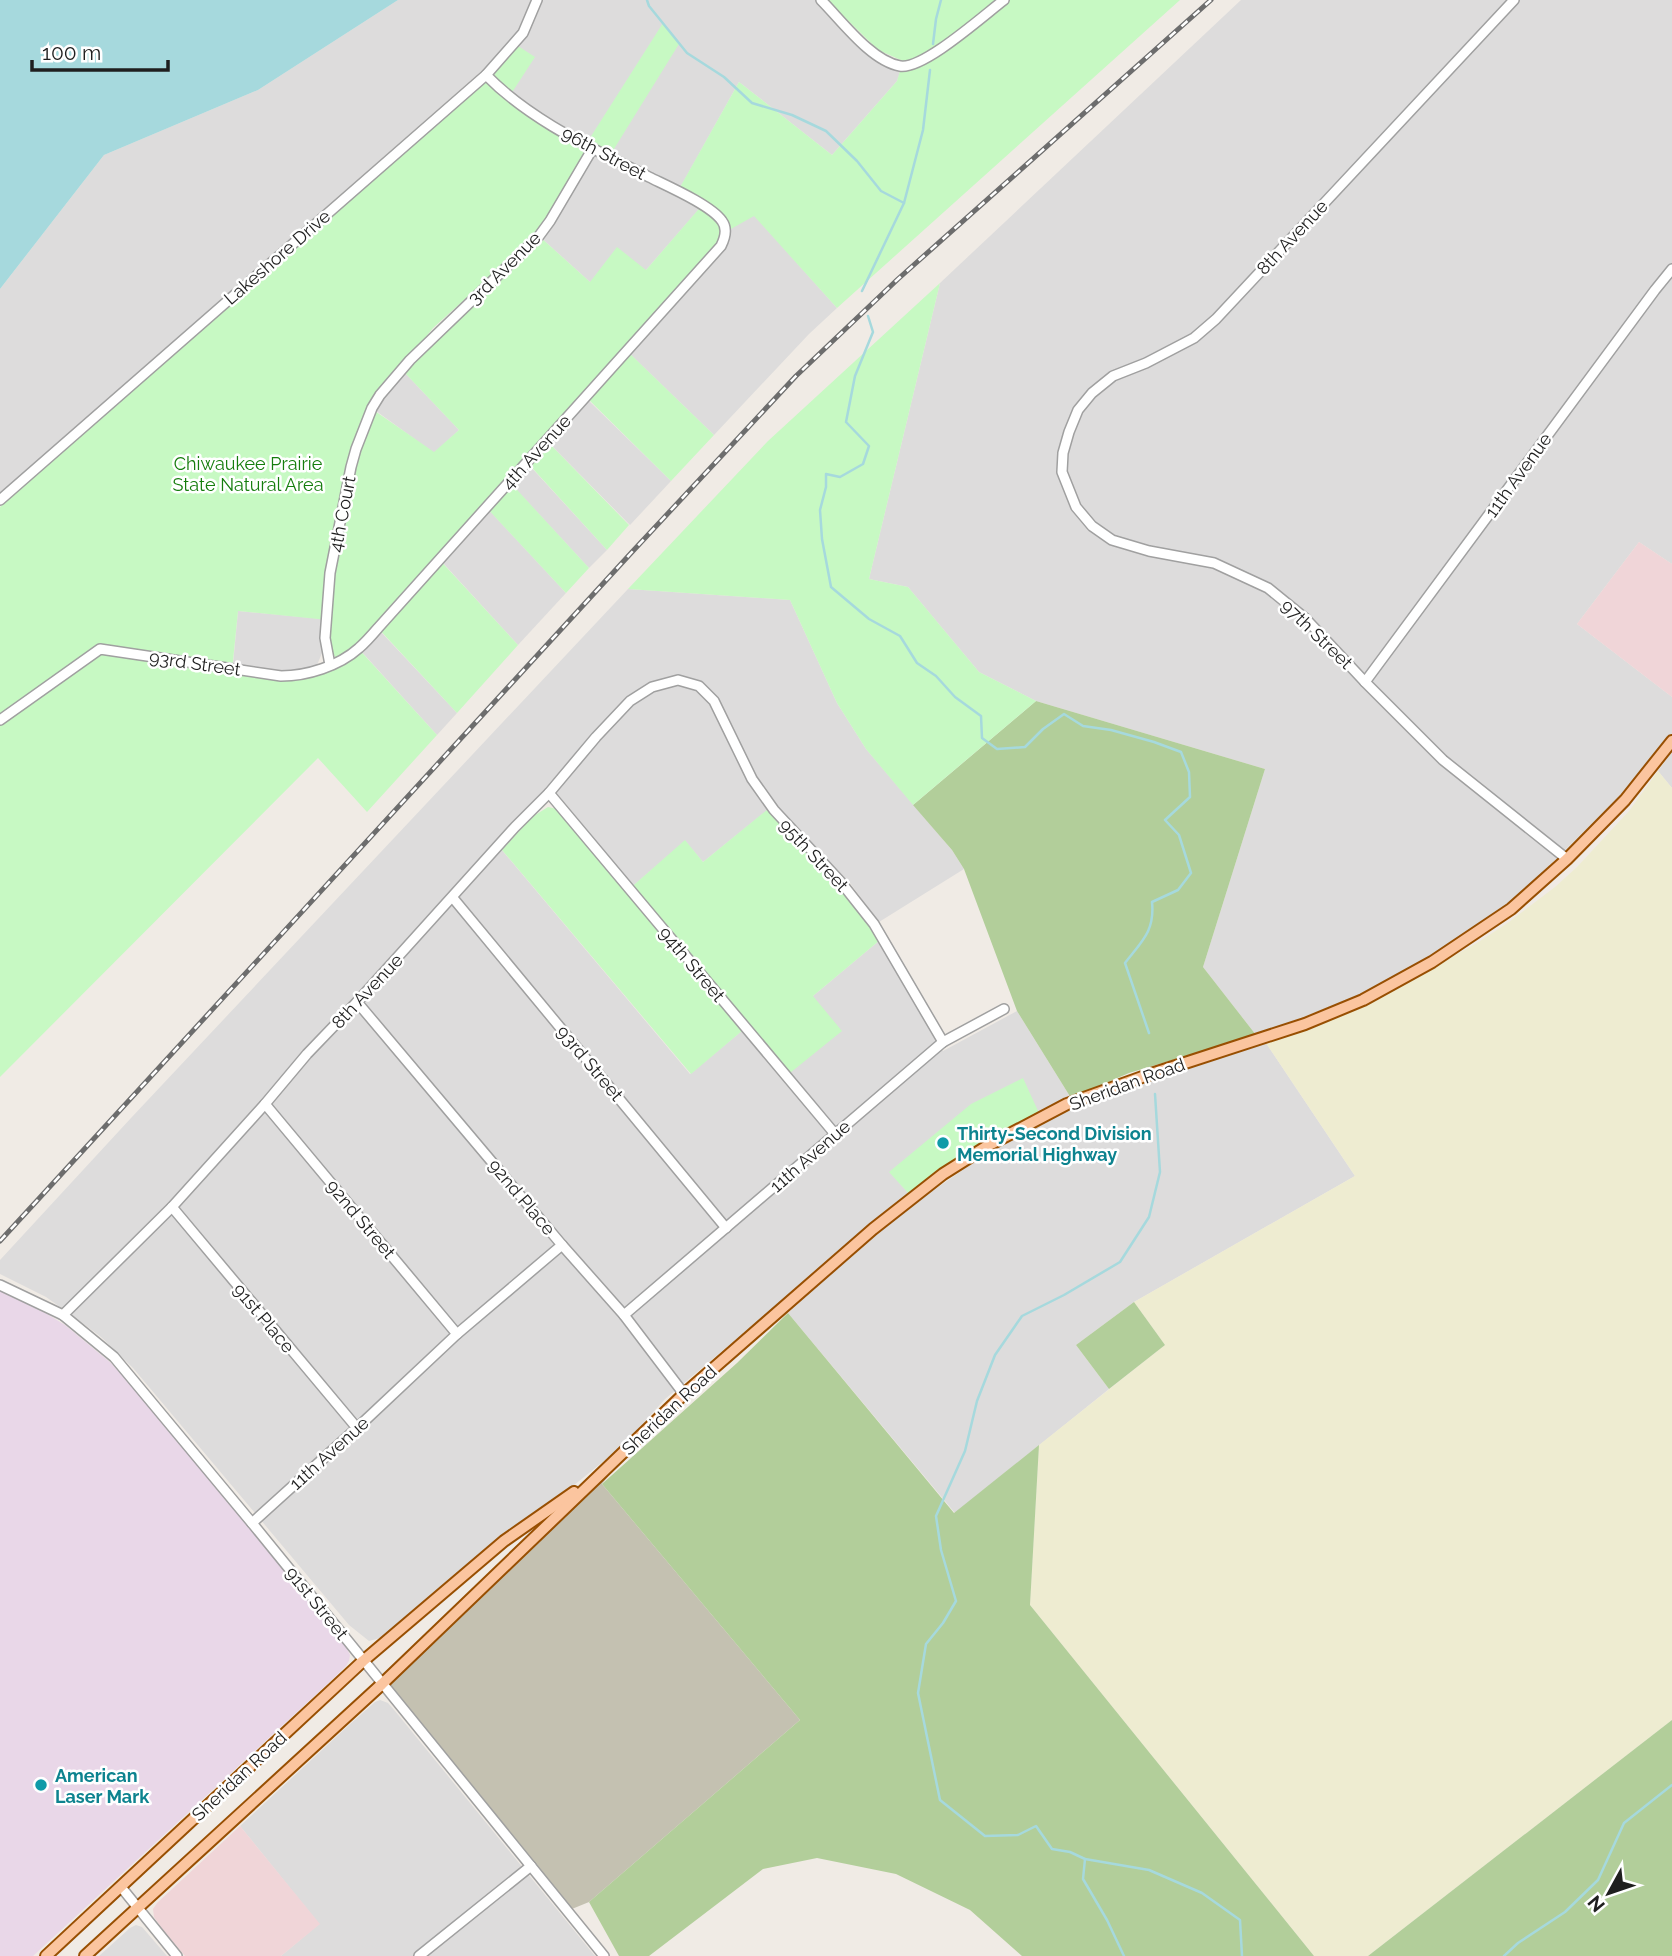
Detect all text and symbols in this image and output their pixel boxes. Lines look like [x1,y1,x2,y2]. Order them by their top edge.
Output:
scale bar [32,28,168,72]
text: 100 m [42,40,101,65]
street label: 96th Street [558,122,650,184]
street label: 8th Avenue [1252,195,1332,279]
street label: Lakeshore Drive [220,205,335,309]
street label: 3rd Avenue [463,227,545,309]
street label: 4th Avenue [497,410,575,494]
street label: 11th Avenue [1480,428,1556,521]
park label: Chiwaukee Prairie State Natural Area [173,453,323,495]
street label: 4th Court [324,474,360,554]
street label: 97th Street [1277,595,1357,673]
street label: 93rd Street [148,646,242,680]
street label: 95th Street [775,814,853,896]
street label: 94th Street [655,922,729,1006]
street label: 8th Avenue [327,949,407,1033]
street label: 93rd Street [552,1021,628,1105]
street label: Sheridan Road [1066,1053,1188,1115]
street label: 11th Avenue [766,1115,855,1196]
place label: Thirty-Second Division Memorial Highway [957,1123,1152,1165]
marker: Thirty-Second Division Memorial Highway [935,1135,951,1151]
street label: 92nd Place [484,1155,560,1239]
street label: 92nd Street [322,1175,400,1263]
street label: 91st Place [229,1279,299,1357]
street label: Sheridan Road [617,1361,721,1459]
street label: 11th Avenue [285,1412,373,1494]
street label: 91st Street [281,1562,353,1644]
street label: Sheridan Road [187,1727,291,1825]
place label: American Laser Mark [55,1765,150,1807]
marker: American Laser Mark [33,1777,49,1793]
north arrow [1574,1858,1644,1928]
text: N [1583,1891,1609,1917]

